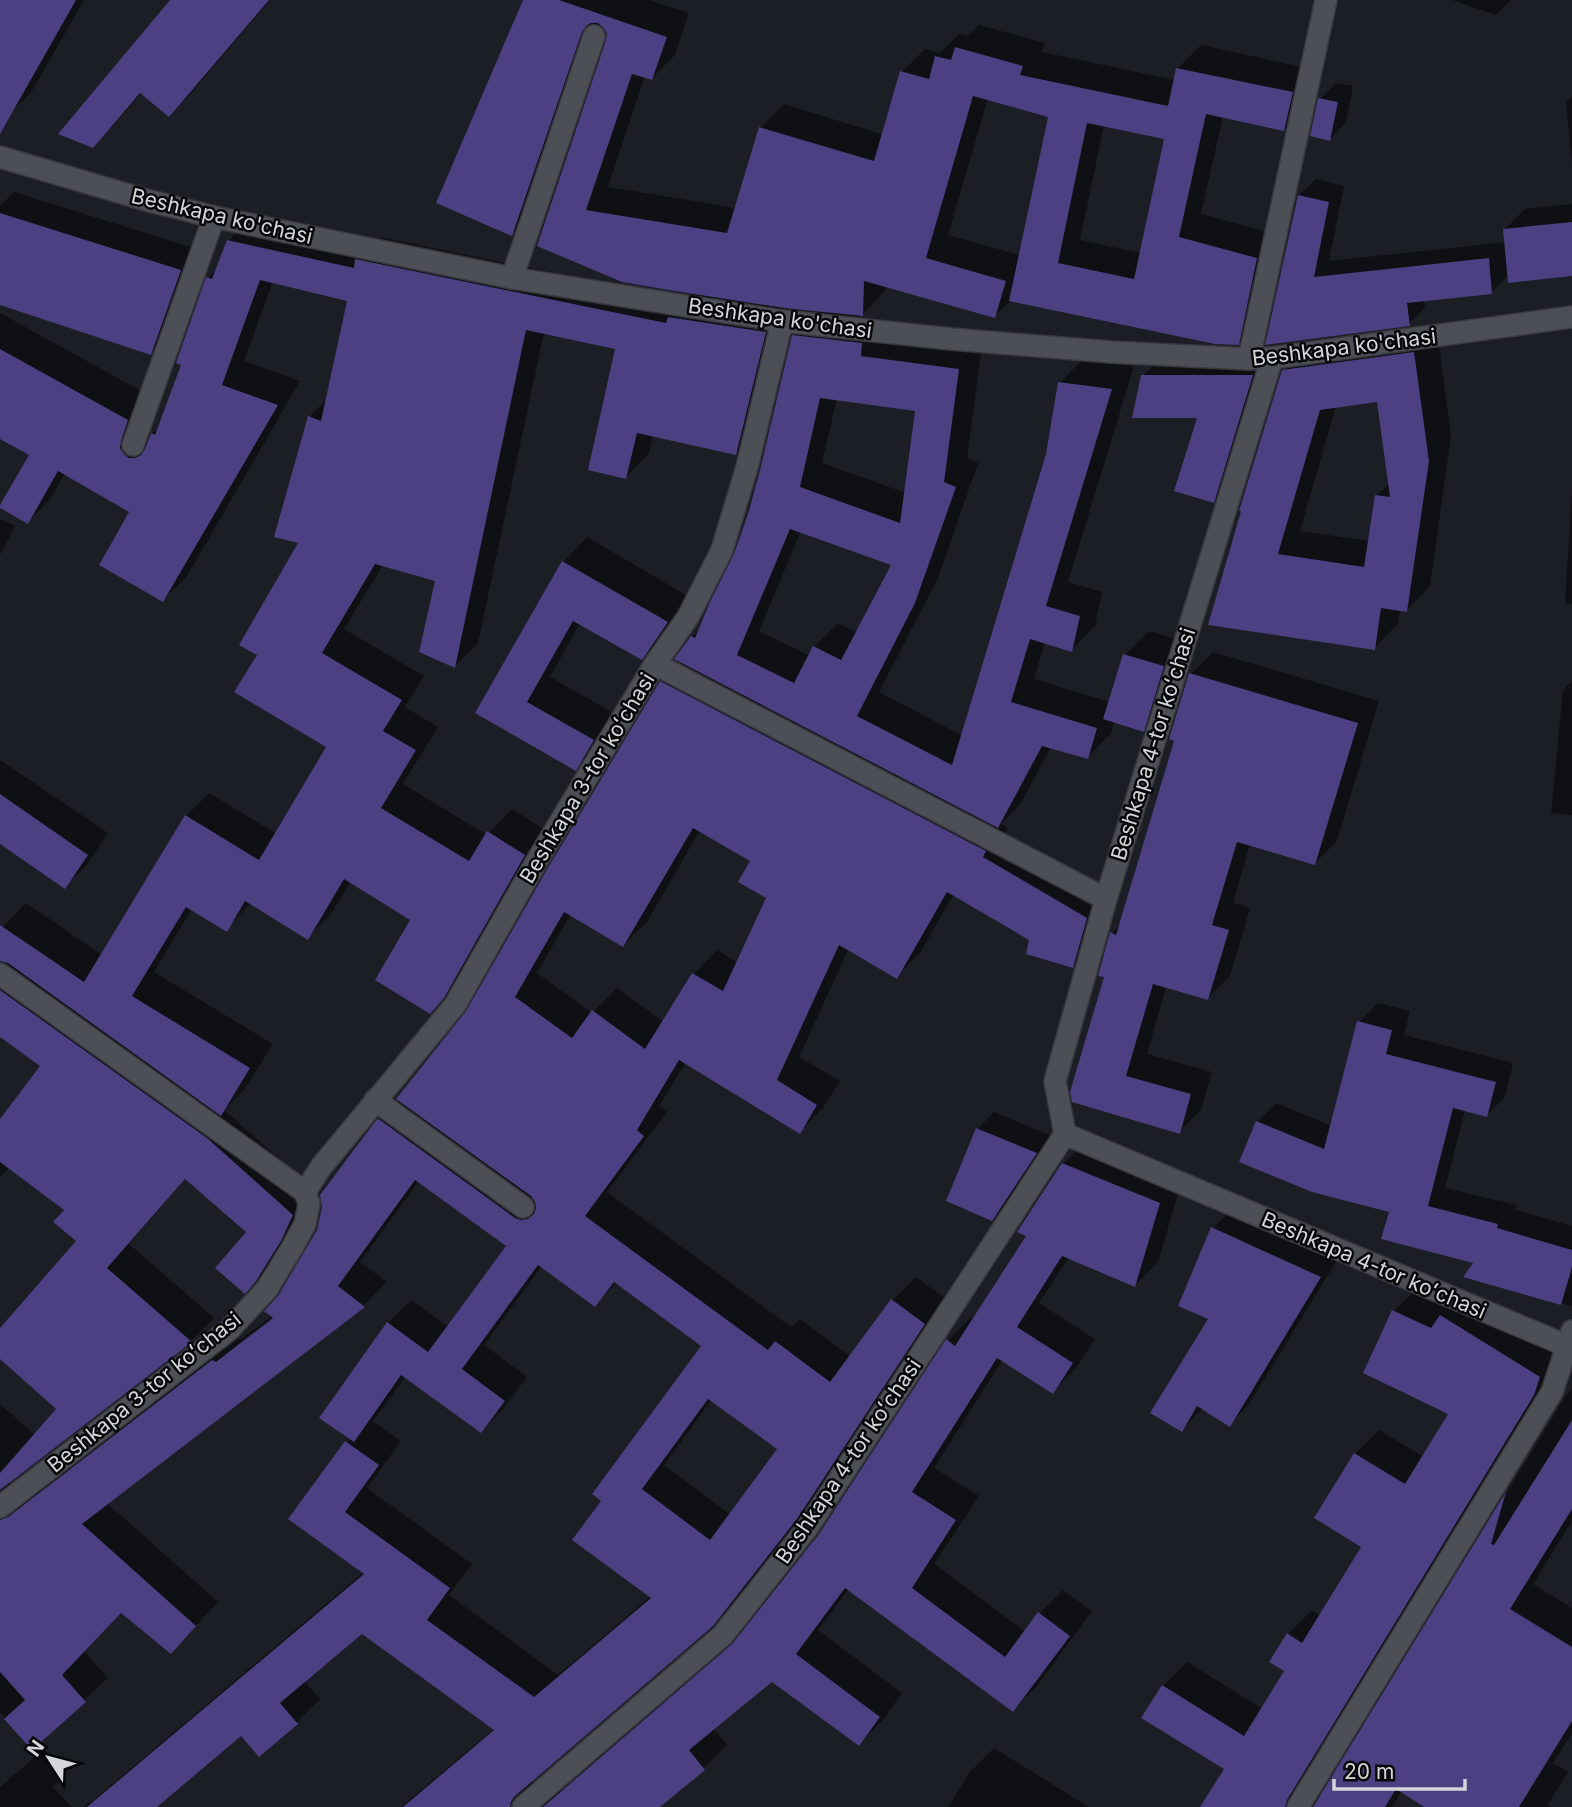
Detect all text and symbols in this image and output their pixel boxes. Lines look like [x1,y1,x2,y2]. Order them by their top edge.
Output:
street label: Beshkapa ko'chasi [129,183,315,249]
street label: Beshkapa ko'chasi [687,293,873,343]
street label: Beshkapa ko'chasi [1251,323,1437,371]
street label: Beshkapa 4-tor koʻchasi [1106,625,1200,863]
street label: Beshkapa 3-tor koʻchasi [514,668,660,888]
street label: Beshkapa 4-tor koʻchasi [1258,1206,1490,1324]
street label: Beshkapa 3-tor koʻchasi [43,1306,245,1478]
street label: Beshkapa 4-tor koʻchasi [770,1354,926,1568]
north arrow [14,1723,84,1793]
text: N [22,1736,49,1761]
scale bar [1334,1748,1465,1792]
text: 20 m [1344,1759,1394,1784]

